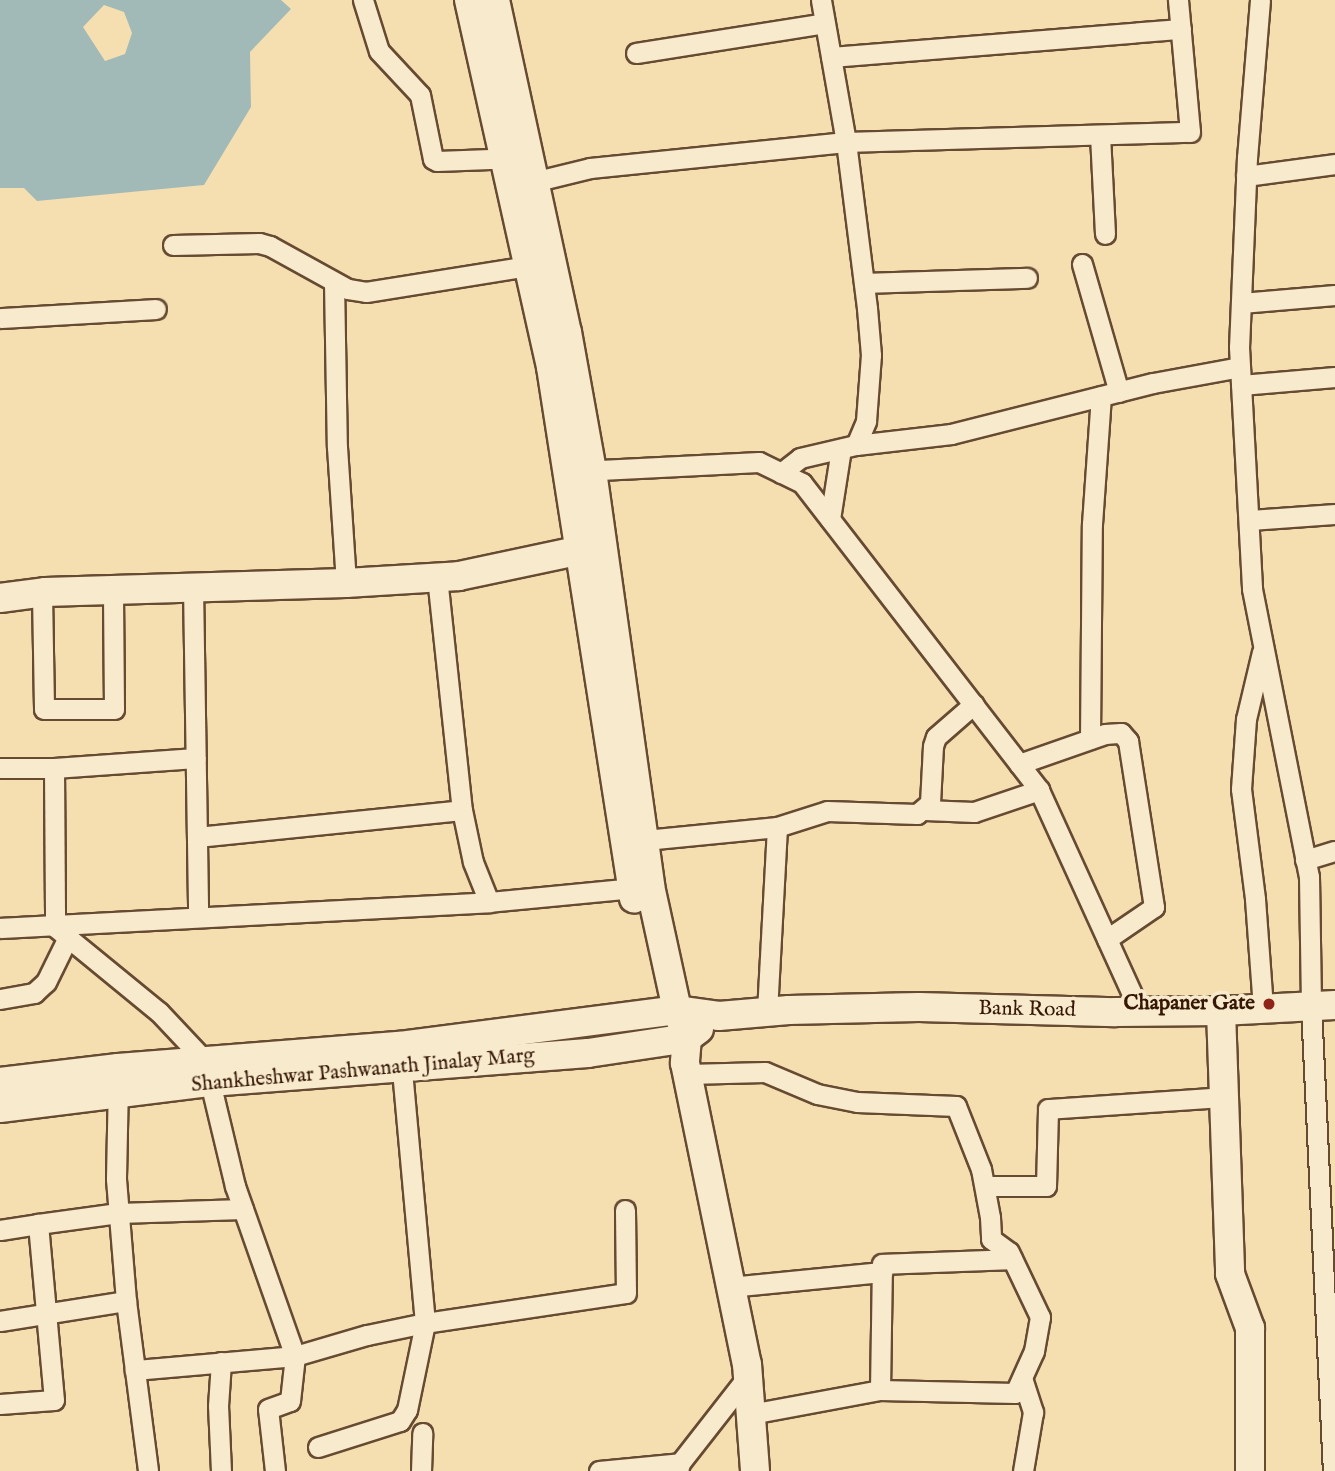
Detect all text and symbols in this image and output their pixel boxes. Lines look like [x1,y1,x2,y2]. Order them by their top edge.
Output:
place label: Chapaner Gate [1124,991,1255,1017]
marker: Chapaner Gate [1261,996,1277,1012]
street label: Bank Road [978,997,1076,1023]
street label: Shankheshwar Pashwanath Jinalay Marg [190,1043,536,1099]

